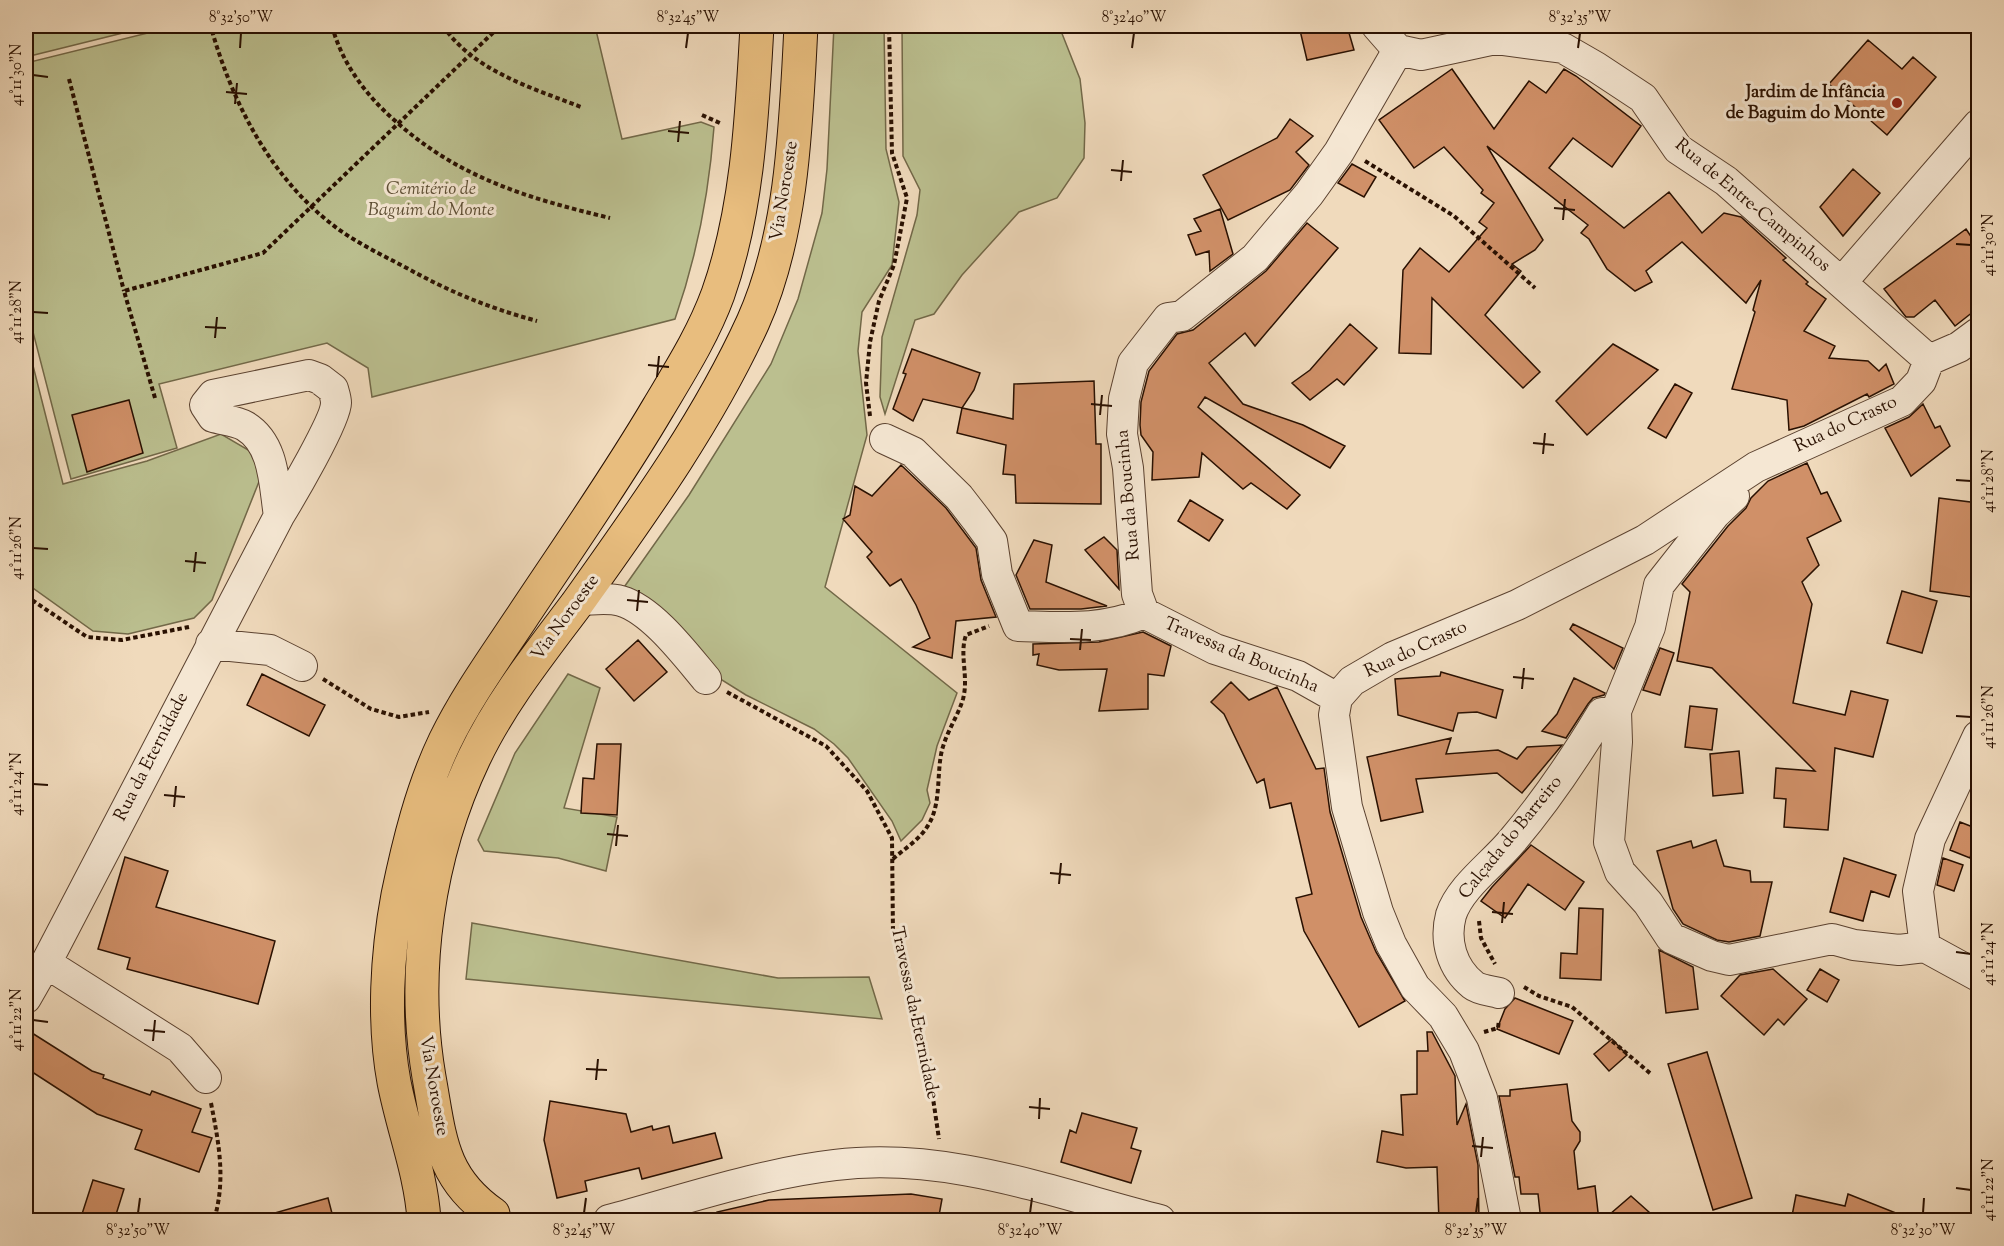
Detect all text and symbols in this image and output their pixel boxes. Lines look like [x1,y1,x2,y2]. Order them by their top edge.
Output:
text: 8°32'50"W [209,8,273,29]
text: 8°32'45"W [657,8,720,29]
text: 8°32'40"W [1102,8,1167,29]
text: 8°32'35"W [1549,8,1612,29]
text: 41°11'30"N [7,44,28,106]
place label: Jardim de Infância de Baguim do Monte [1726,80,1886,127]
marker: Jardim de Infância de Baguim do Monte [1890,96,1904,110]
street label: Rua de Entre-Campinhos [1669,133,1835,279]
street label: Via Noroeste [764,139,806,243]
park label: Cemitério de Baguim do Monte [368,177,494,224]
text: 41°11'30"N [1979,214,2000,276]
text: 41°11'28"N [7,280,28,344]
street label: Rua do Crasto [1790,390,1902,460]
street label: Rua da Boucinha [1110,428,1148,562]
text: 41°11'28"N [1979,449,2000,513]
text: 41°11'26"N [7,516,28,580]
street label: Via Noroeste [526,569,606,667]
street label: Travessa da Boucinha [1160,612,1322,700]
street label: Rua do Crasto [1360,615,1472,685]
text: 41°11'26"N [1979,685,2000,749]
street label: Rua da Eternidade [108,688,196,826]
text: 41°11'24"N [7,752,28,816]
street label: Calçada do Barreiro [1453,770,1569,905]
text: 41°11'24"N [1979,922,2000,986]
street label: Travessa da Eternidade [883,924,945,1102]
text: 41°11'22"N [7,989,28,1051]
street label: Via Noroeste [411,1034,455,1138]
text: 41°11'22"N [1979,1159,2000,1221]
text: 8°32'50"W [106,1221,170,1242]
text: 8°32'45"W [553,1221,616,1242]
text: 8°32'40"W [998,1221,1063,1242]
text: 8°32'35"W [1445,1221,1508,1242]
text: 8°32'30"W [1891,1221,1956,1242]

